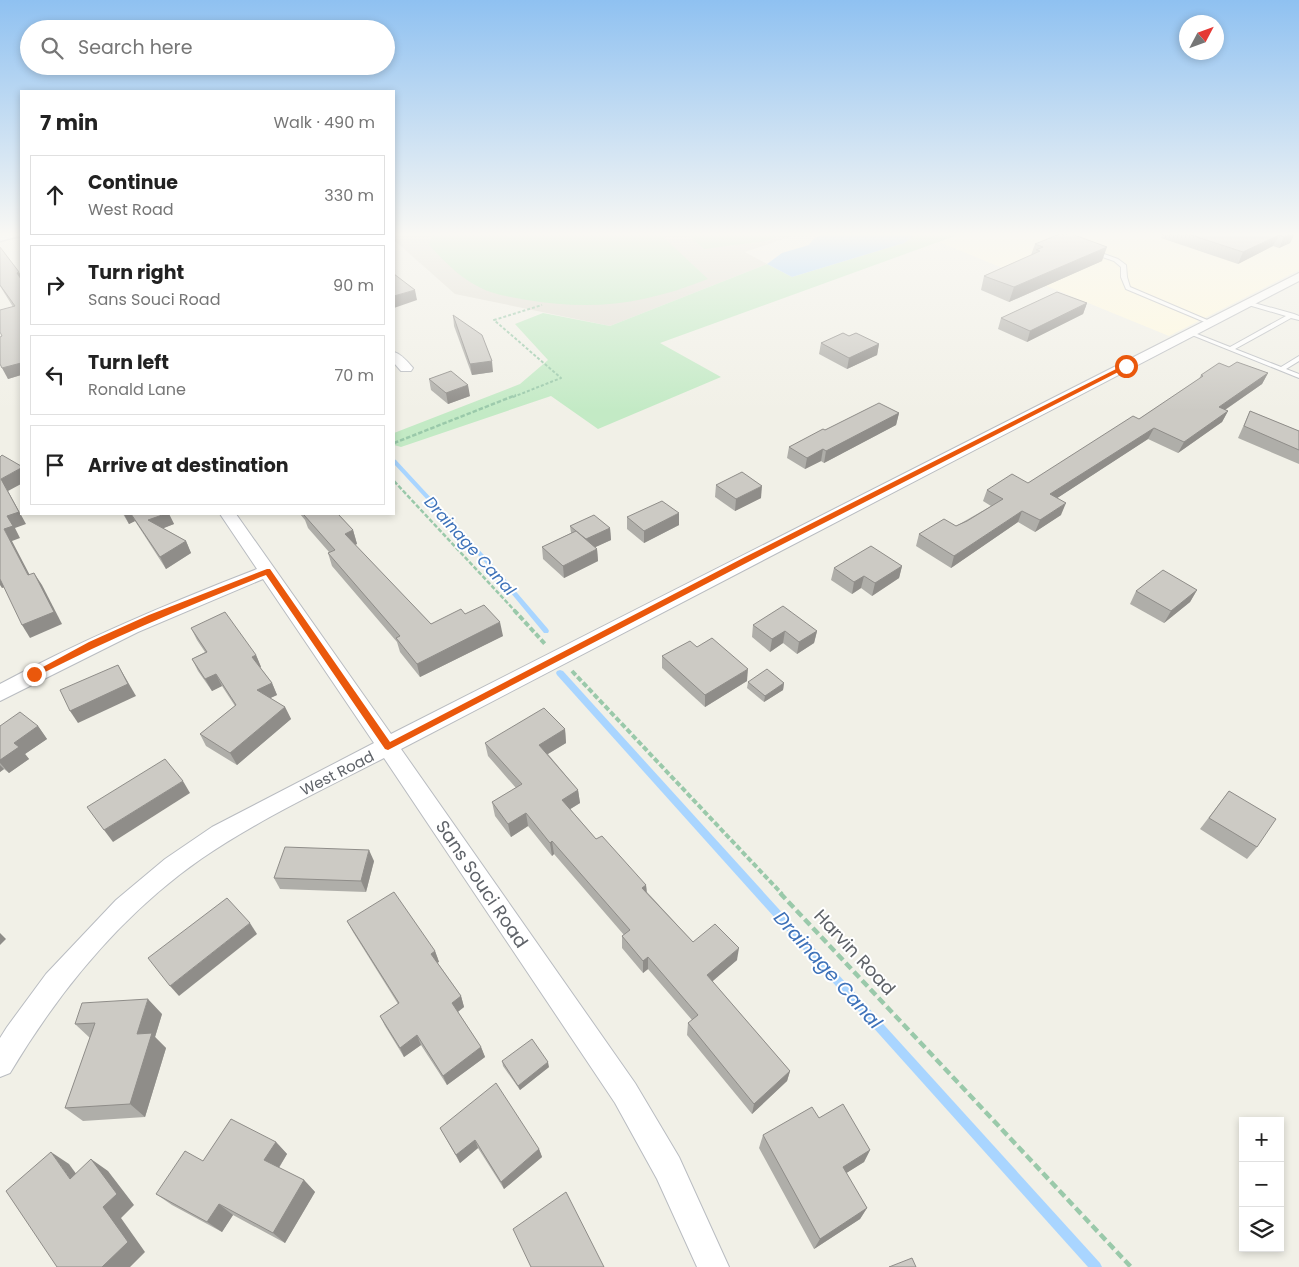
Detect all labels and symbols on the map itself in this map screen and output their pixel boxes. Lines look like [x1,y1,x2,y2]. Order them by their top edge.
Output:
north arrow [1179,15,1224,60]
route start [1115,355,1138,378]
water label: Drainage Canal [419,491,521,601]
route end [23,663,46,686]
street label: West Road [296,745,378,801]
street label: Sans Souci Road [430,815,534,953]
street label: Harvin Road [809,904,901,1000]
water label: Drainage Canal [768,905,889,1035]

